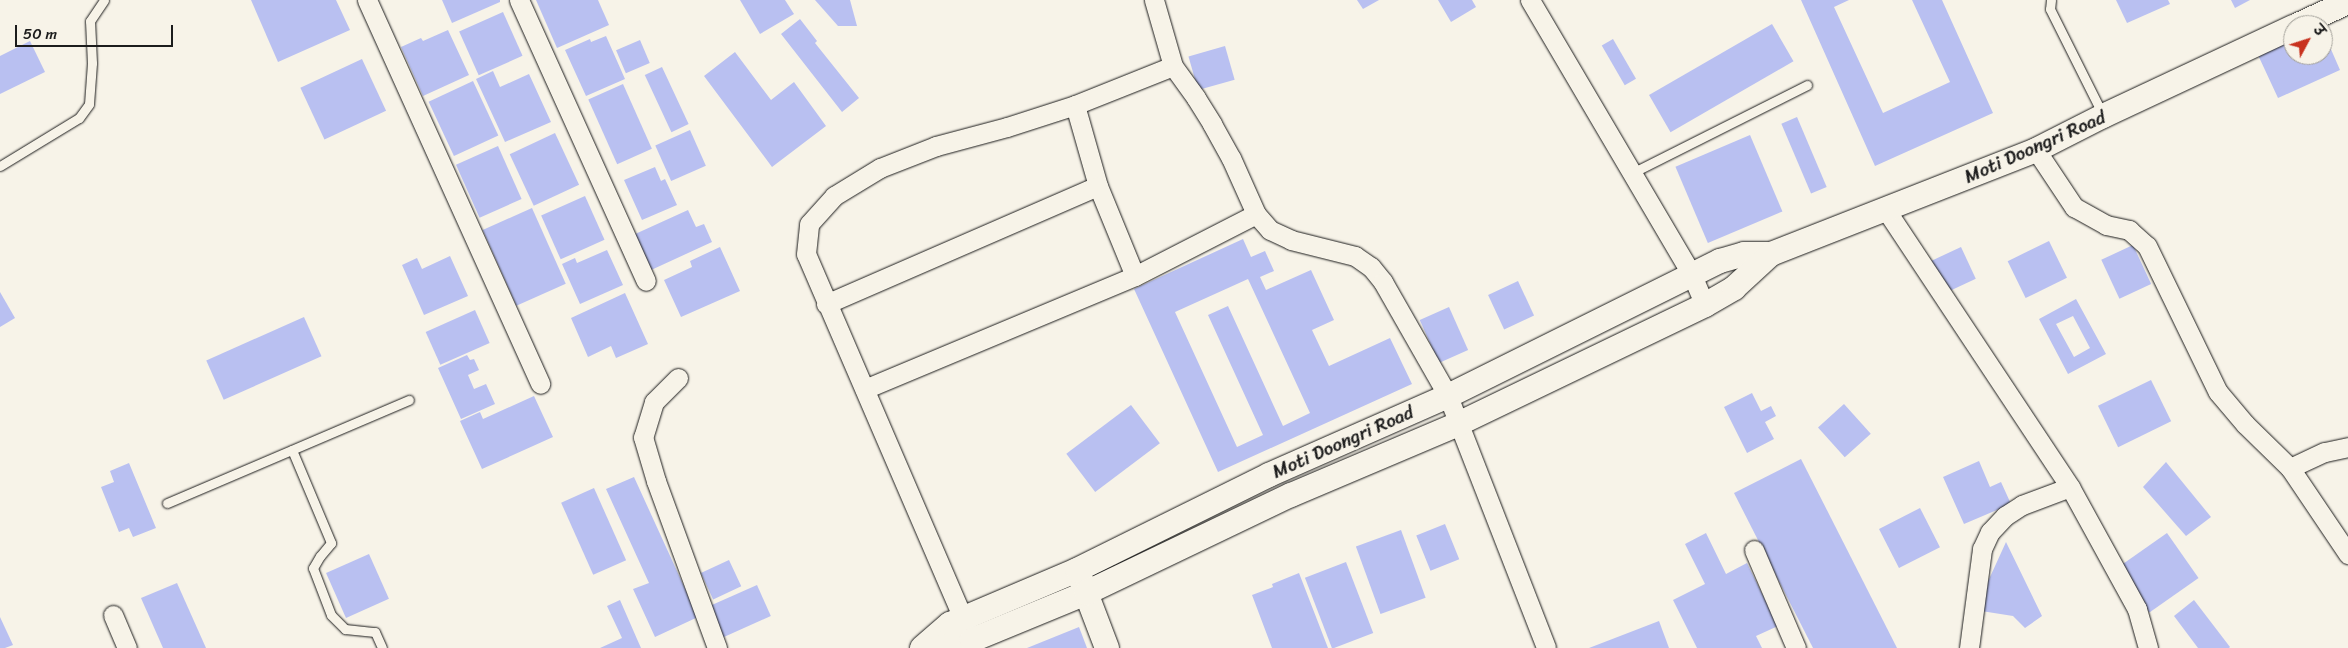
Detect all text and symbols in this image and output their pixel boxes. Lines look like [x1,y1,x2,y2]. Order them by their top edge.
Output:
scale bar [18,15,175,47]
north arrow [2283,15,2333,65]
text: उ [2307,19,2332,42]
text: 50 m [23,21,57,47]
street label: Moti Doongri Road [1961,105,2109,189]
street label: Moti Doongri Road [1269,400,1417,484]

